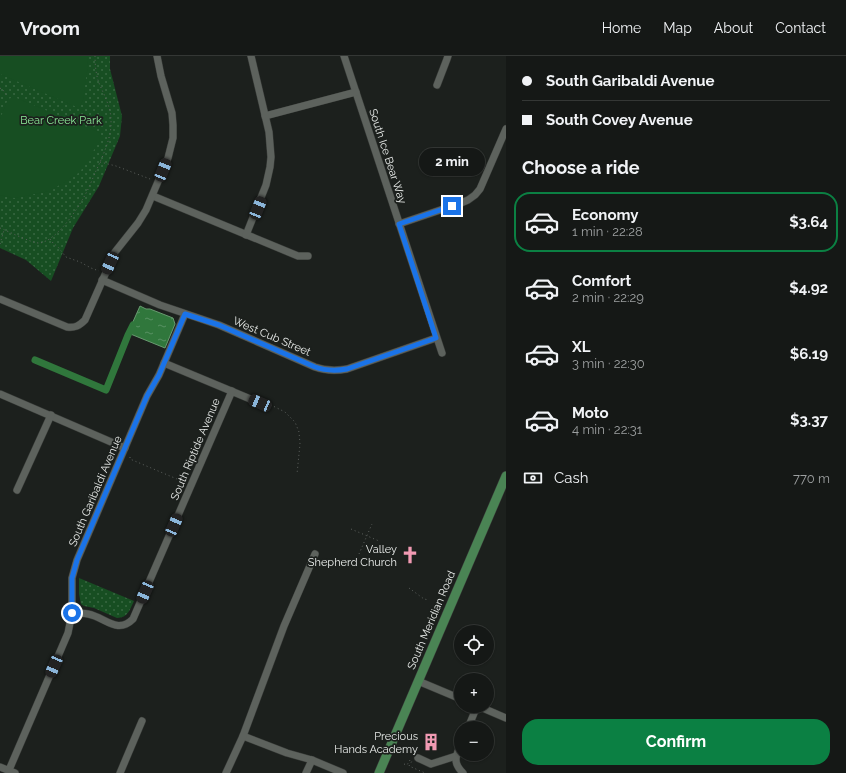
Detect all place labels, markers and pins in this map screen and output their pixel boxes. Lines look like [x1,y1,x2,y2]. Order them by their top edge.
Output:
place label: Valley Shepherd Church [308,543,397,569]
church icon: Valley Shepherd Church [400,545,420,565]
place label: Precious Hands Academy [334,730,418,756]
building icon: Precious Hands Academy [421,732,441,752]

